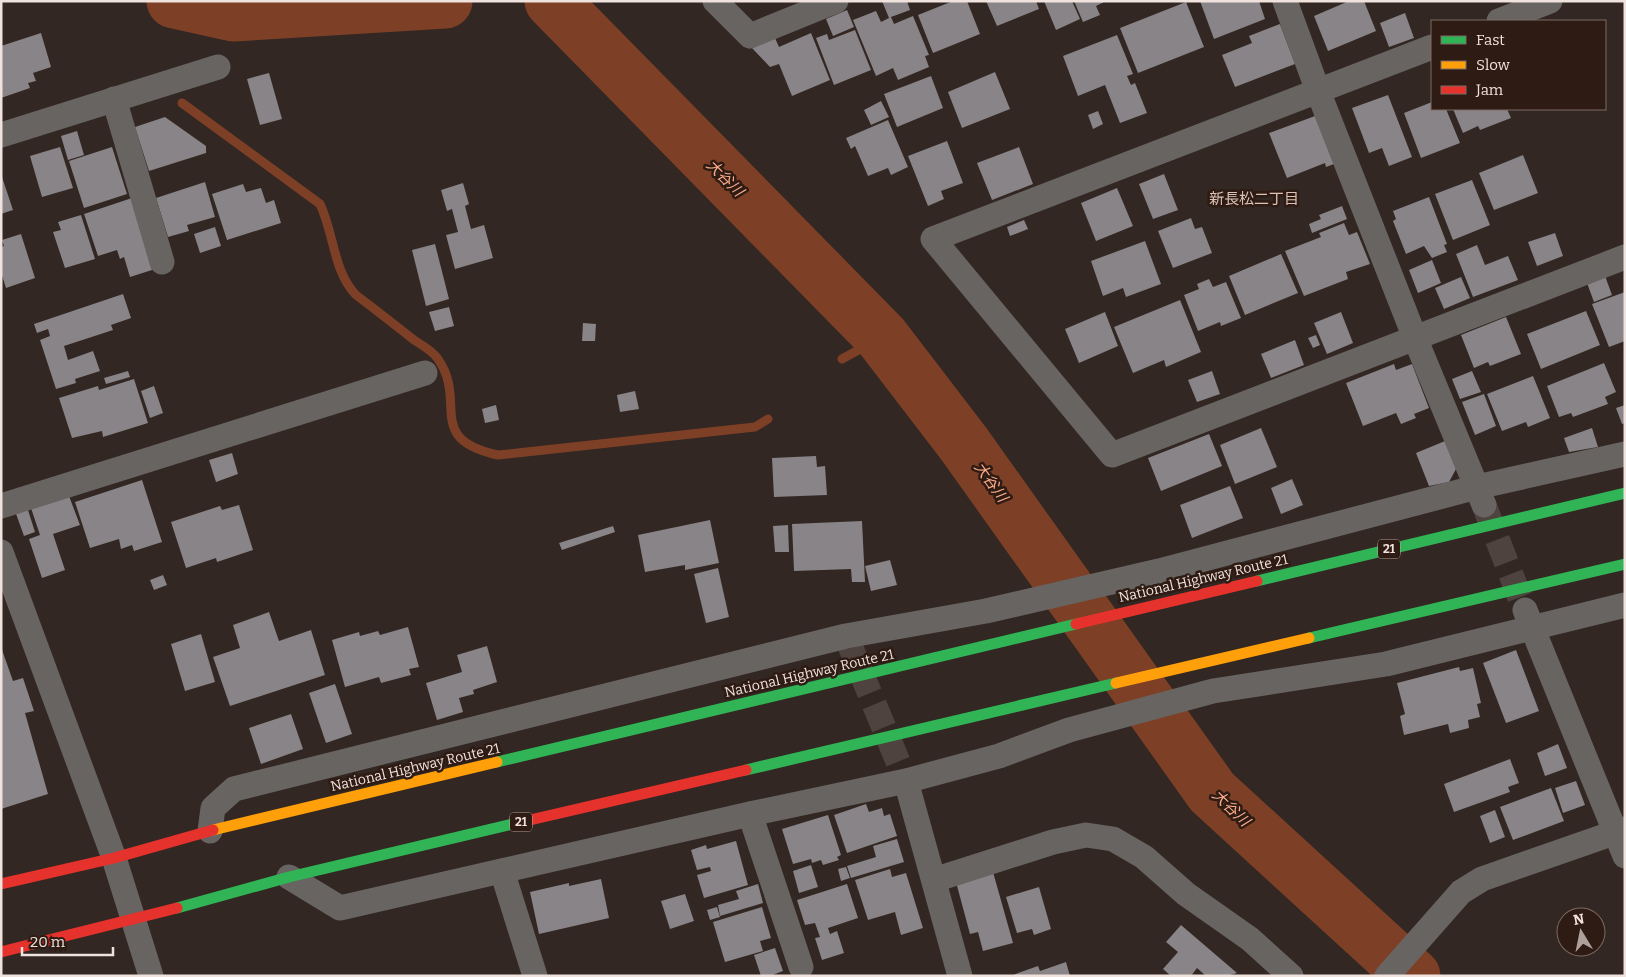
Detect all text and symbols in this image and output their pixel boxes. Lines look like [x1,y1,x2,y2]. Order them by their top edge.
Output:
legend [1431,20,1606,110]
text: Fast [1476,31,1505,49]
text: Slow [1476,56,1511,74]
text: Jam [1475,81,1504,99]
water label: 大谷川 [703,156,749,202]
district label: 新長松二丁目 [1209,190,1299,208]
water label: 大谷川 [970,459,1013,507]
road number: 21 [1378,540,1400,558]
street label: National Highway Route 21 [1117,551,1290,606]
street label: National Highway Route 21 [723,646,896,701]
street label: National Highway Route 21 [329,740,502,795]
water label: 大谷川 [1209,786,1255,831]
road number: 21 [510,812,532,832]
north arrow [1556,907,1606,957]
text: N [1572,910,1586,929]
scale bar [22,924,114,956]
text: 20 m [30,933,66,951]

